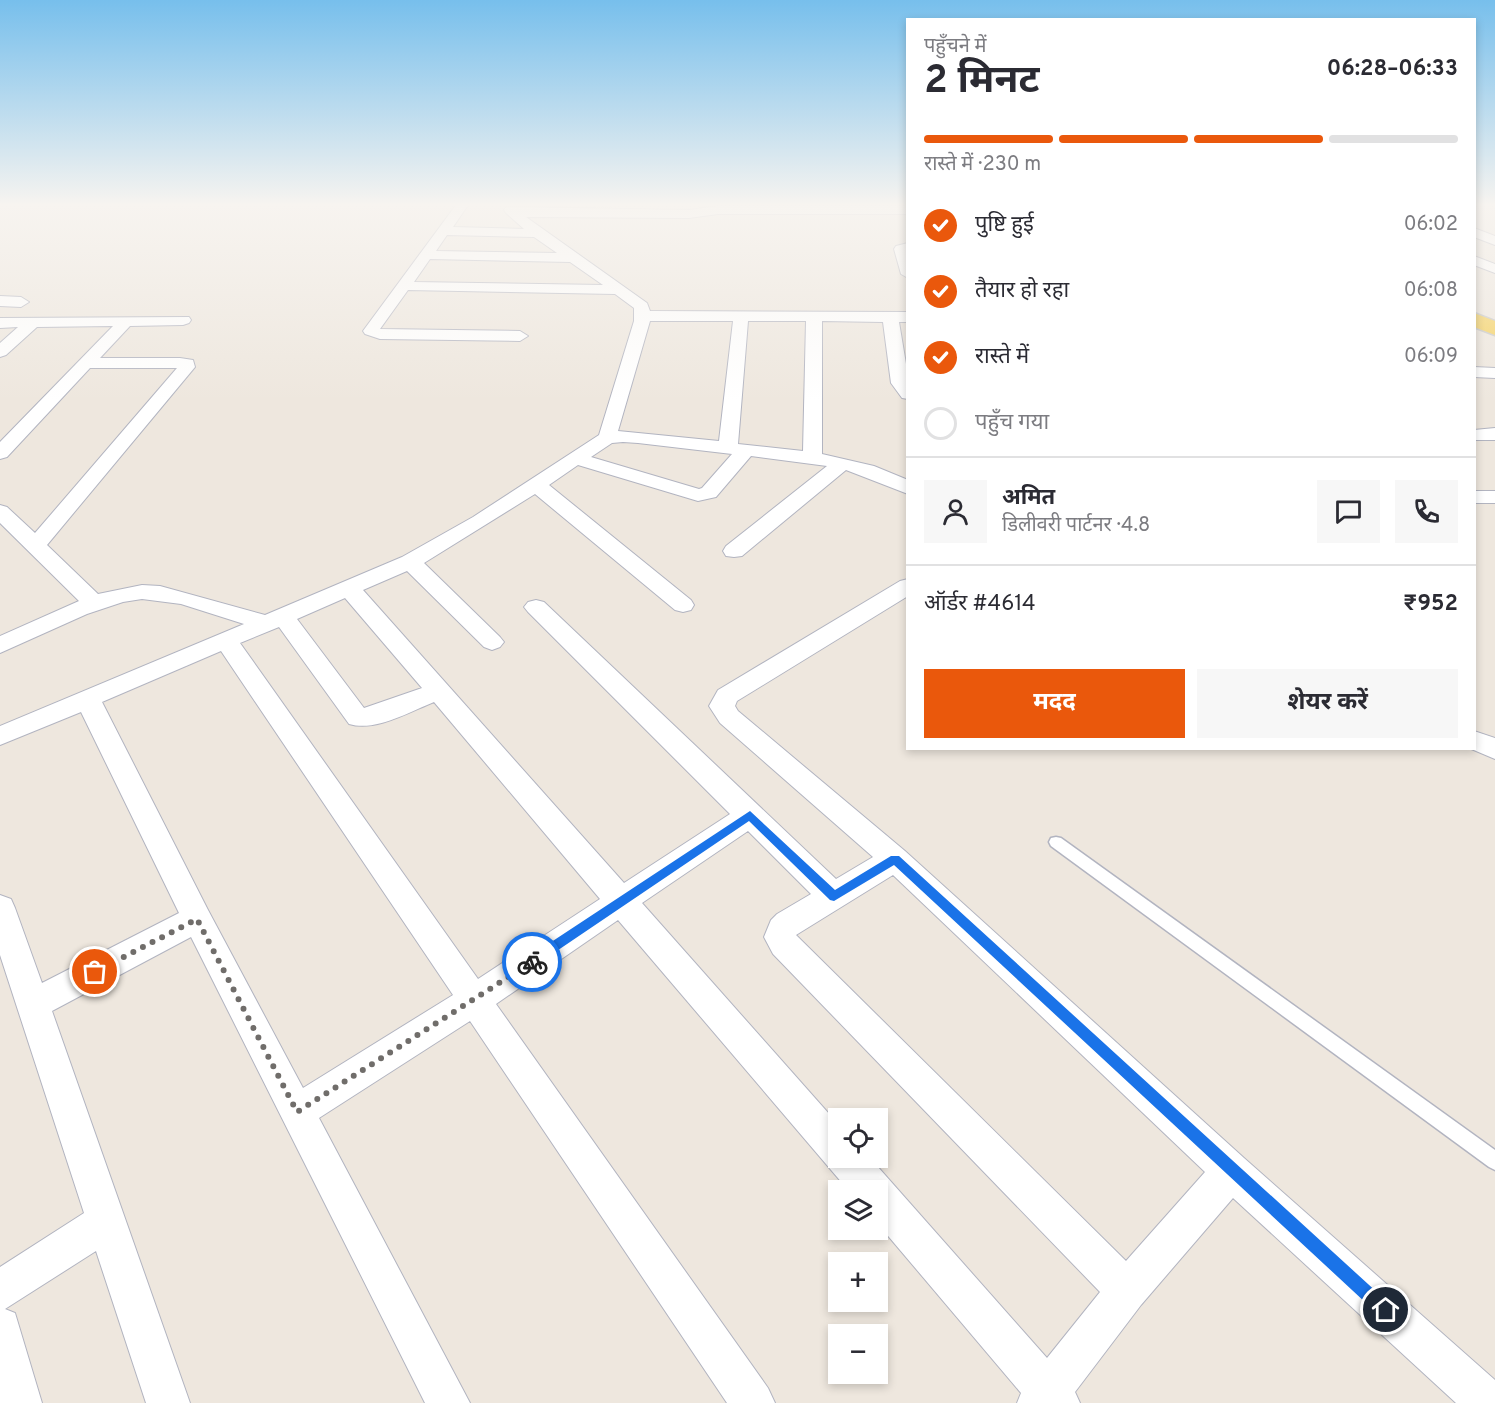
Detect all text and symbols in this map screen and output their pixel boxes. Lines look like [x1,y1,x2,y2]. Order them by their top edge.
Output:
text: पहुँचने में [924,34,986,60]
text: 06:28–06:33 [1327,56,1458,83]
text: 2 मिनट [924,58,1039,107]
text: रास्ते में · 230 m [924,152,1041,178]
icon: check [924,209,957,242]
text: पुष्टि हुई [975,212,1034,239]
text: 06:02 [1404,212,1458,238]
icon: check [924,275,957,308]
text: तैयार हो रहा [975,278,1069,305]
text: 06:08 [1404,278,1458,304]
icon: check [924,341,957,374]
text: रास्ते में [975,344,1029,371]
text: 06:09 [1404,344,1458,370]
text: पहुँच गया [975,410,1049,437]
button: person [924,480,987,543]
button: chat [1317,480,1380,543]
button: phone [1395,480,1458,543]
text: अमित [1002,485,1055,512]
text: डिलीवरी पार्टनर · 4.8 [1002,513,1150,539]
text: ऑर्डर #4614 [924,591,1036,618]
text: ₹952 [1403,591,1458,618]
button: मदद [924,669,1185,738]
button: शेयर करें [1197,669,1458,738]
courier [502,932,562,992]
pin [69,946,120,997]
icon: bike [516,946,549,979]
icon: bag [78,955,111,988]
map controls [828,1108,888,1384]
button: locate [828,1108,888,1168]
button: layers [828,1180,888,1240]
button: + [828,1252,888,1312]
pin [1360,1284,1411,1335]
icon: home [1369,1293,1402,1326]
button: − [828,1324,888,1384]

